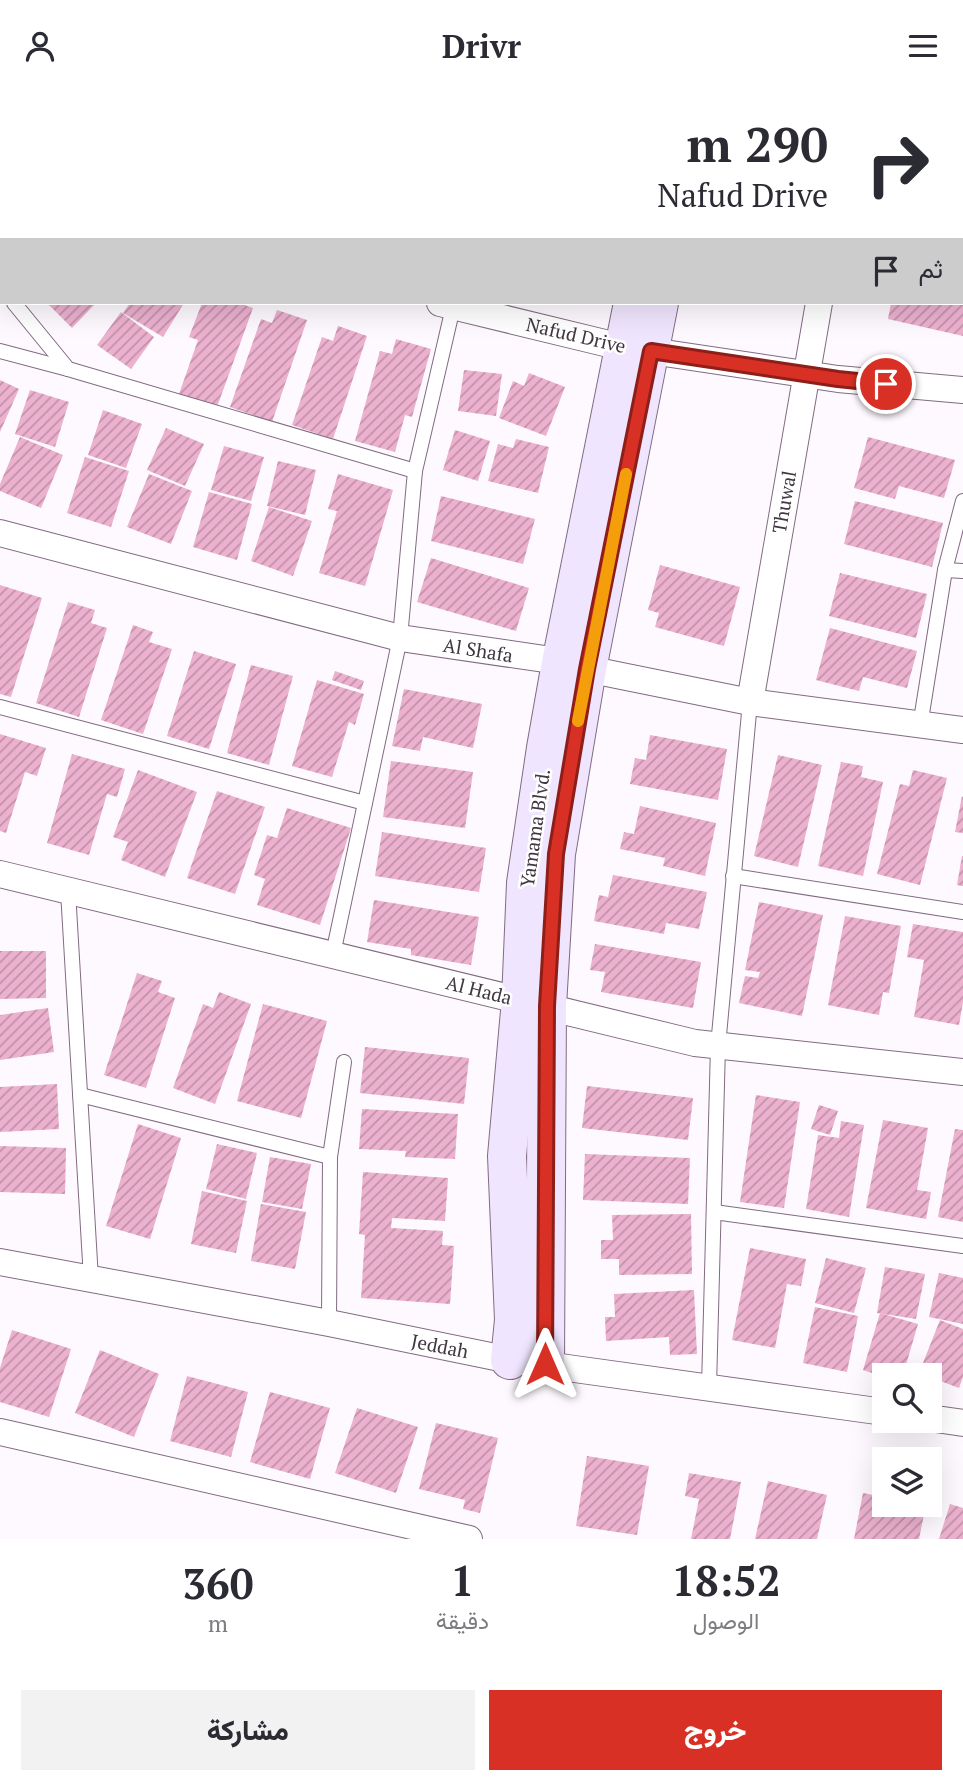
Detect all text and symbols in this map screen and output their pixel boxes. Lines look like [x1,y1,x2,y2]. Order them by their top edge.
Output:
text: Drivr [442,25,521,67]
icon: person [21,27,59,65]
icon: menu [904,27,942,65]
text: 290 m [686,111,828,176]
icon: right [852,119,943,210]
text: Nafud Drive [657,174,828,216]
text: ثم [919,251,943,285]
icon: arrive [867,252,905,290]
street label: Nafud Drive [524,311,628,358]
pin [856,354,916,414]
icon: arrive [867,365,905,403]
street label: Thuwal [766,469,801,535]
street label: Al Shafa [441,632,515,667]
street label: Yamama Blvd. [514,767,555,889]
street label: Al Hada [444,969,515,1010]
position arrow [508,1327,582,1401]
street label: Jeddah [409,1328,471,1363]
map controls [872,1363,942,1517]
button: search [872,1363,942,1433]
button: layers [872,1447,942,1517]
text: 1 [451,1552,474,1608]
text: 18:52 [671,1552,781,1608]
text: 360 [182,1555,254,1611]
text: دقيقة [436,1605,489,1636]
text: الوصول [693,1605,759,1636]
text: m [208,1608,228,1639]
button: مشاركة [21,1690,475,1770]
button: خروج [489,1690,942,1770]

